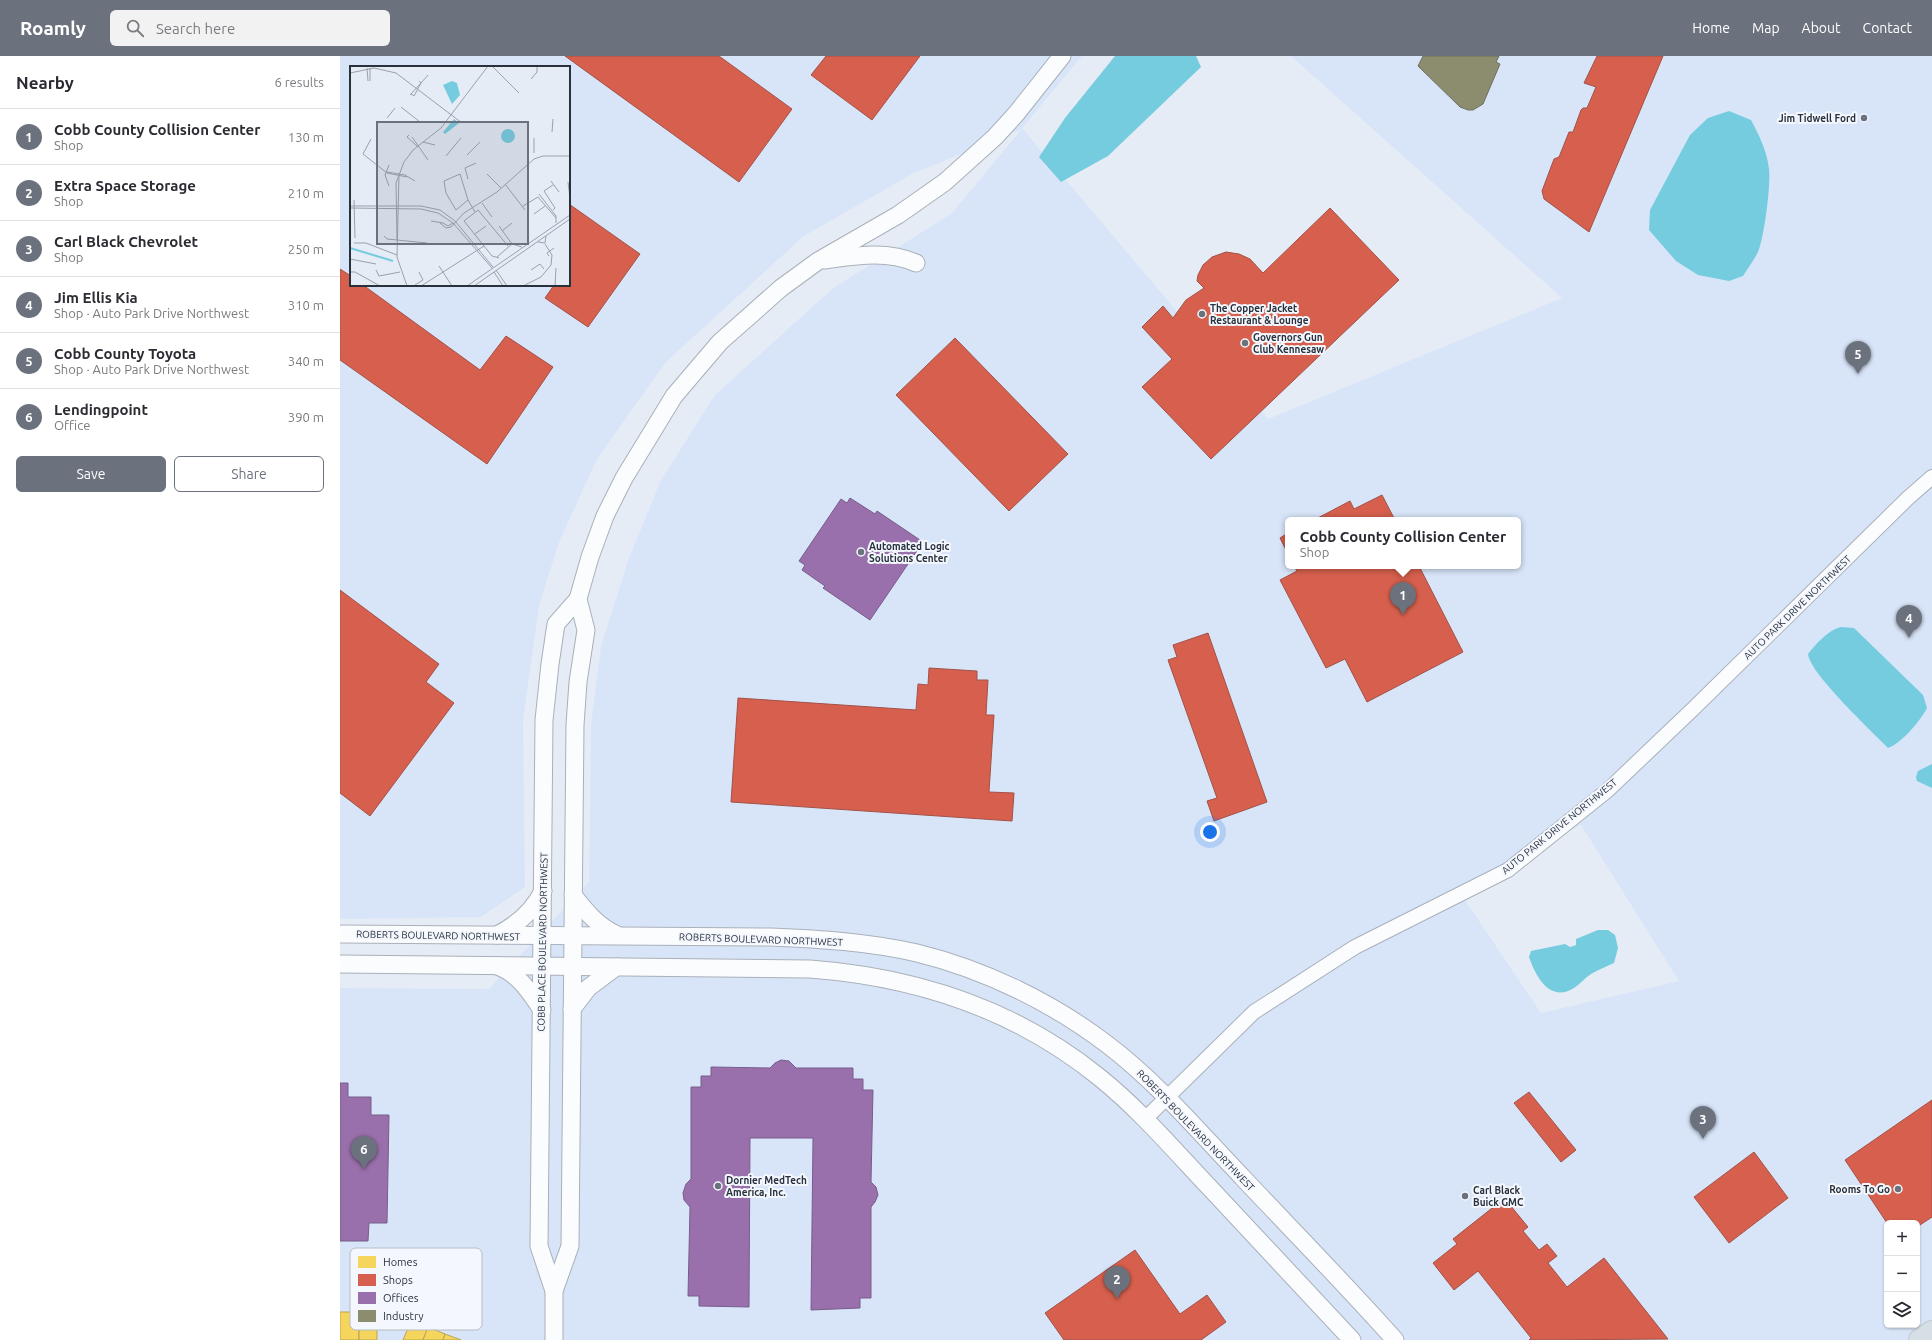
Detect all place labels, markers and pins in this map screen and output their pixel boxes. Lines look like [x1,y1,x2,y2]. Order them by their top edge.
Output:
place label: Jim Tidwell Ford [1778,113,1856,124]
marker: Jim Tidwell Ford [1859,113,1869,123]
place label: The Copper Jacket Restaurant & Lounge [1210,303,1309,326]
marker: The Copper Jacket Restaurant & Lounge [1197,309,1207,319]
place label: Governors Gun Club Kennesaw [1253,332,1324,355]
marker: Governors Gun Club Kennesaw [1240,338,1250,348]
pin: 5 [1845,341,1871,374]
place label: Automated Logic Solutions Center [869,541,950,564]
marker: Automated Logic Solutions Center [856,547,866,557]
pin: 1 [1390,582,1416,615]
pin: 4 [1896,605,1922,638]
pin: 3 [1690,1106,1716,1139]
pin: 6 [351,1136,377,1169]
place label: Dornier MedTech America, Inc. [726,1175,807,1198]
marker: Dornier MedTech America, Inc. [713,1181,723,1191]
place label: Rooms To Go [1829,1184,1890,1195]
marker: Rooms To Go [1893,1184,1903,1194]
place label: Carl Black Buick GMC [1473,1185,1524,1208]
marker: Carl Black Buick GMC [1460,1191,1470,1201]
pin: 2 [1104,1266,1130,1299]

